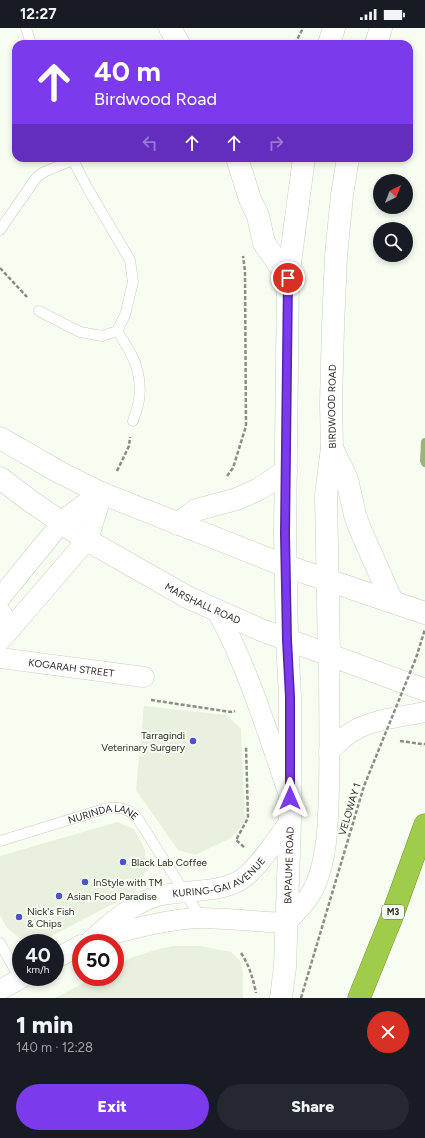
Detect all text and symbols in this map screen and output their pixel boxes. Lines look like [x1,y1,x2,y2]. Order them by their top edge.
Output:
text: 12:27 [20,5,57,23]
text: 40 m [94,54,161,88]
icon: ahead [28,56,80,108]
text: Birdwood Road [94,88,217,110]
icon: left [139,132,161,154]
icon: ahead [181,132,203,154]
icon: ahead [223,132,245,154]
icon: right [265,132,287,154]
north arrow [373,174,413,214]
map controls [373,174,413,262]
button: search [373,222,413,262]
pin [271,261,305,295]
icon: arrive [277,267,299,289]
street label: BIRDWOOD ROAD [325,364,339,449]
street label: MARSHALL ROAD [162,580,243,627]
street label: KOGARAH STREET [28,656,116,680]
place label: Tarragindi Veterinary Surgery [101,729,186,754]
marker: Tarragindi Veterinary Surgery [188,736,198,746]
position arrow [269,777,311,819]
street label: VELOWAY 1 [335,781,364,837]
street label: NURINDA LANE [66,802,141,827]
street label: BAPAUME ROAD [281,826,297,904]
street label: KURING-GAI AVENUE [172,855,268,900]
place label: Black Lab Coffee [131,856,208,869]
marker: Black Lab Coffee [118,857,128,867]
place label: InStyle with TM [93,876,163,889]
marker: InStyle with TM [80,877,90,887]
place label: Asian Food Paradise [67,890,157,903]
marker: Asian Food Paradise [54,891,64,901]
place label: Nick's Fish & Chips [27,905,75,930]
road number: M3 [382,905,404,919]
marker: Nick's Fish & Chips [14,912,24,922]
speed limit sign: 50 [72,934,124,986]
text: 40 [25,943,51,967]
text: km/h [27,963,49,976]
text: 1 min [16,1010,73,1039]
button: close [367,1011,409,1053]
text: 140 m · 12:28 [16,1040,93,1055]
button: Exit [16,1084,209,1130]
button: Share [217,1084,409,1130]

